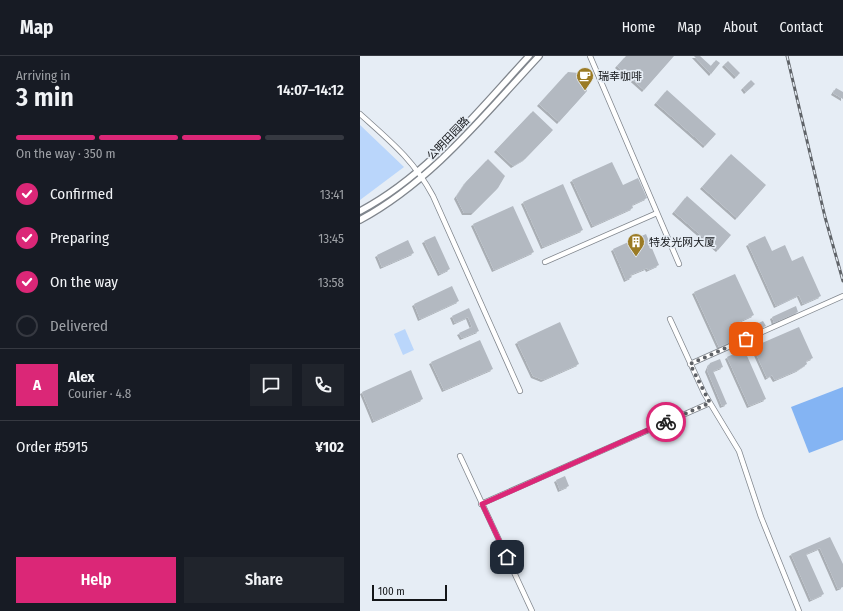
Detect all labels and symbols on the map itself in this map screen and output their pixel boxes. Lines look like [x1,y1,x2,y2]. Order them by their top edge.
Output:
cafe icon: 瑞幸咖啡 [575,66,595,91]
place label: 瑞幸咖啡 [598,70,642,83]
street label: 公明田园路 [425,114,472,163]
building icon: 特发光网大厦 [626,232,646,257]
place label: 特发光网大厦 [649,236,715,249]
pin [729,322,763,356]
courier [646,402,686,442]
pin [490,540,524,574]
scale bar [372,583,447,602]

